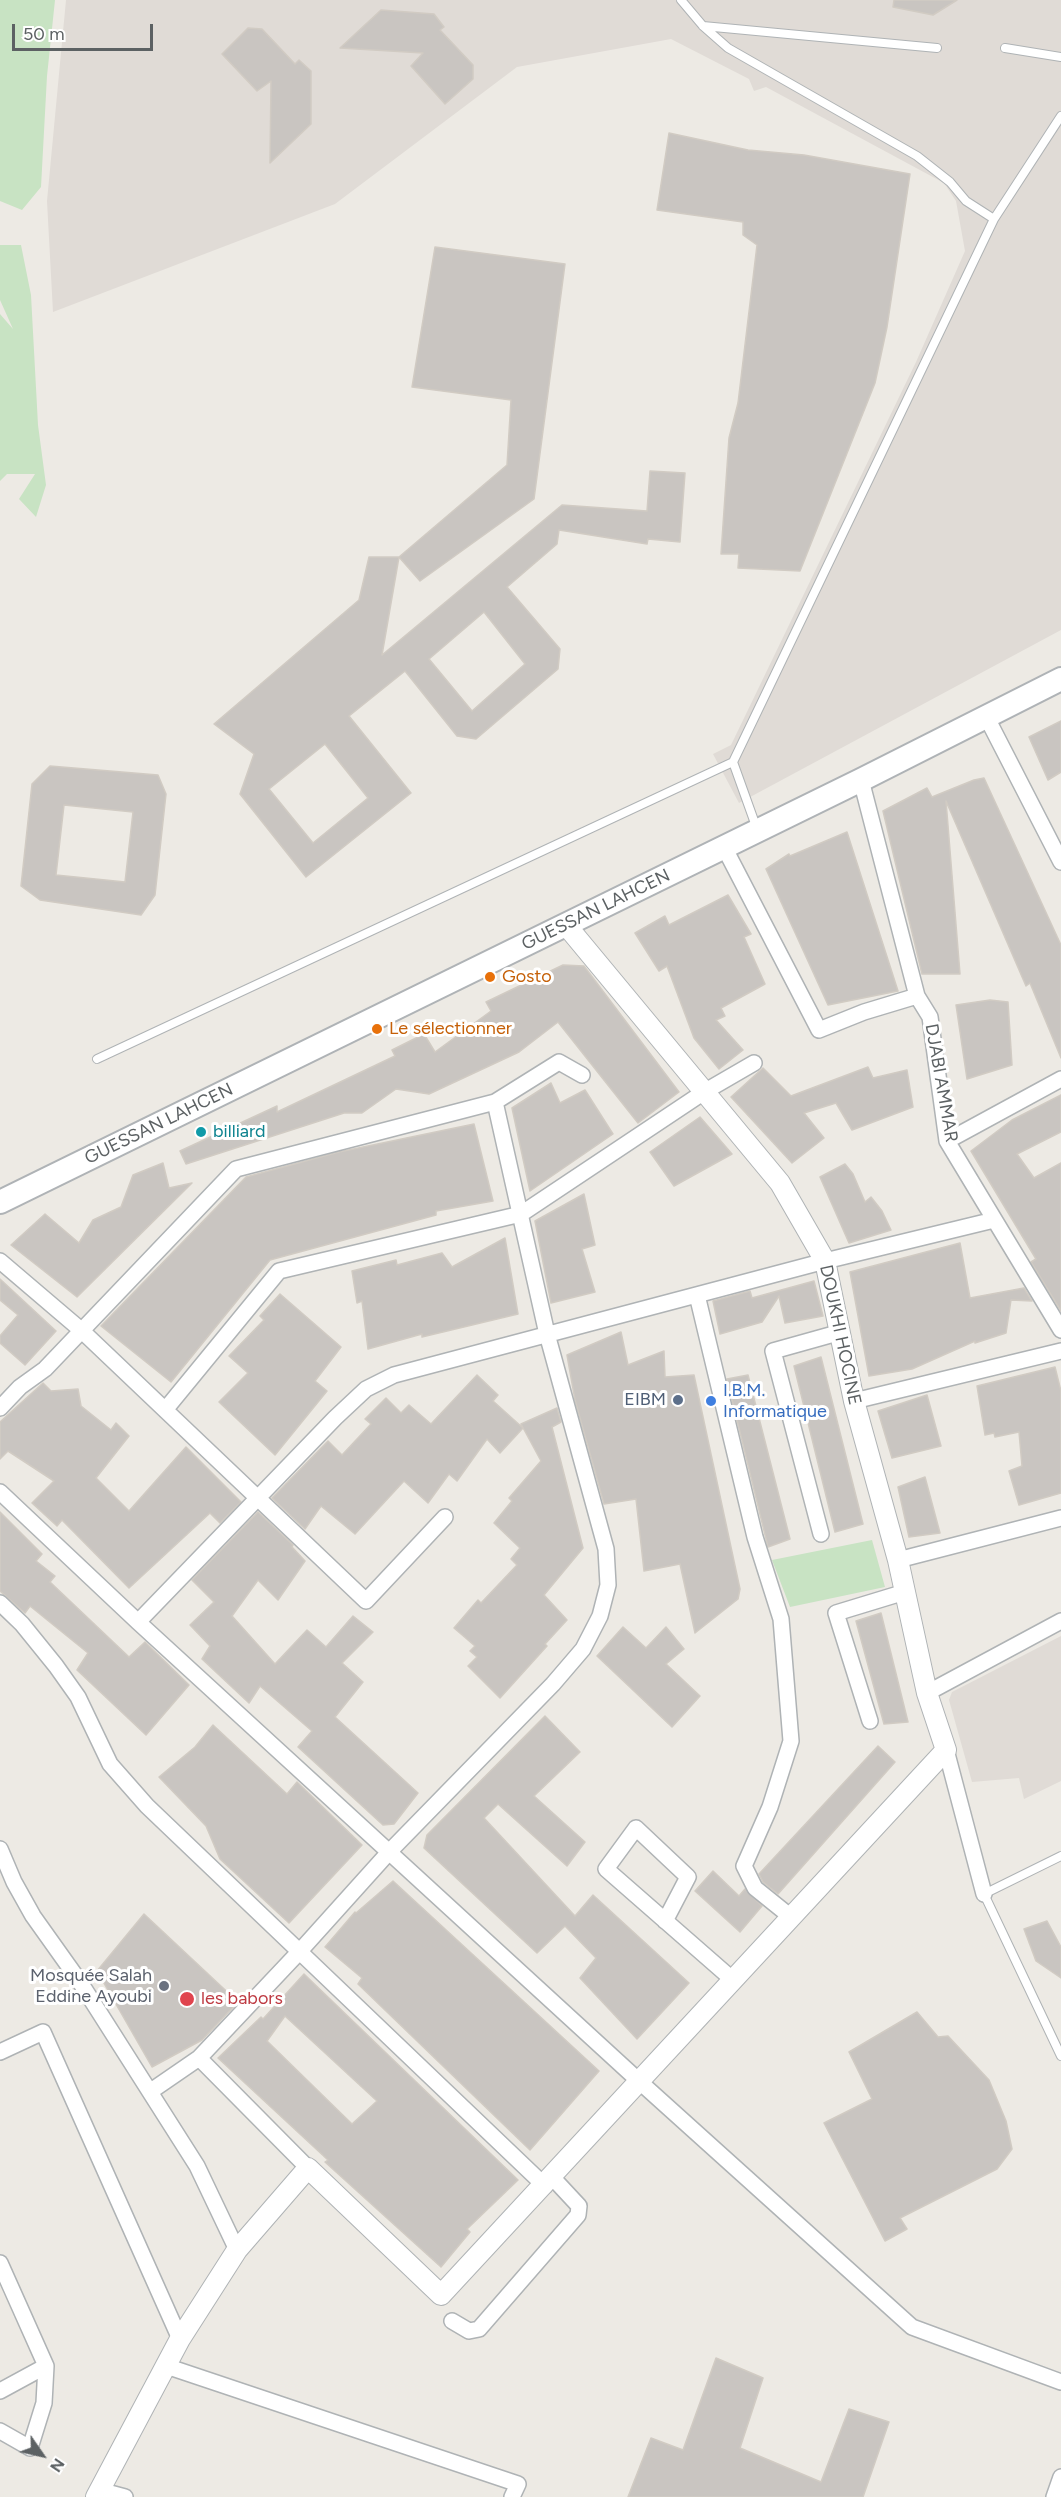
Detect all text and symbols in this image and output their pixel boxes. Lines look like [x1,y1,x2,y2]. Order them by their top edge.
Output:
scale bar [15,12,156,50]
text: 50 m [23,23,65,45]
street label: GUESSAN LAHCEN [518,865,674,955]
place label: Gosto [502,966,552,988]
marker: Gosto [483,970,497,984]
place label: Le sélectionner [389,1018,512,1040]
marker: Le sélectionner [370,1022,384,1036]
street label: DJABI AMMAR [920,1022,962,1144]
street label: GUESSAN LAHCEN [81,1079,237,1169]
place label: billiard [213,1121,266,1143]
marker: billiard [194,1125,208,1139]
street label: DOUKHI HOCINE [815,1263,865,1407]
place label: I.B.M. Informatique [723,1380,827,1422]
place label: EIBM [624,1389,666,1411]
marker: EIBM [671,1393,685,1407]
marker: I.B.M. Informatique [704,1394,718,1408]
place label: Mosquée Salah Eddine Ayoubi [30,1965,152,2008]
marker: Mosquée Salah Eddine Ayoubi [157,1979,171,1993]
place label: les babors [201,1988,283,2010]
marker: les babors [178,1990,196,2008]
north arrow [12,2425,72,2485]
text: N [46,2455,69,2476]

